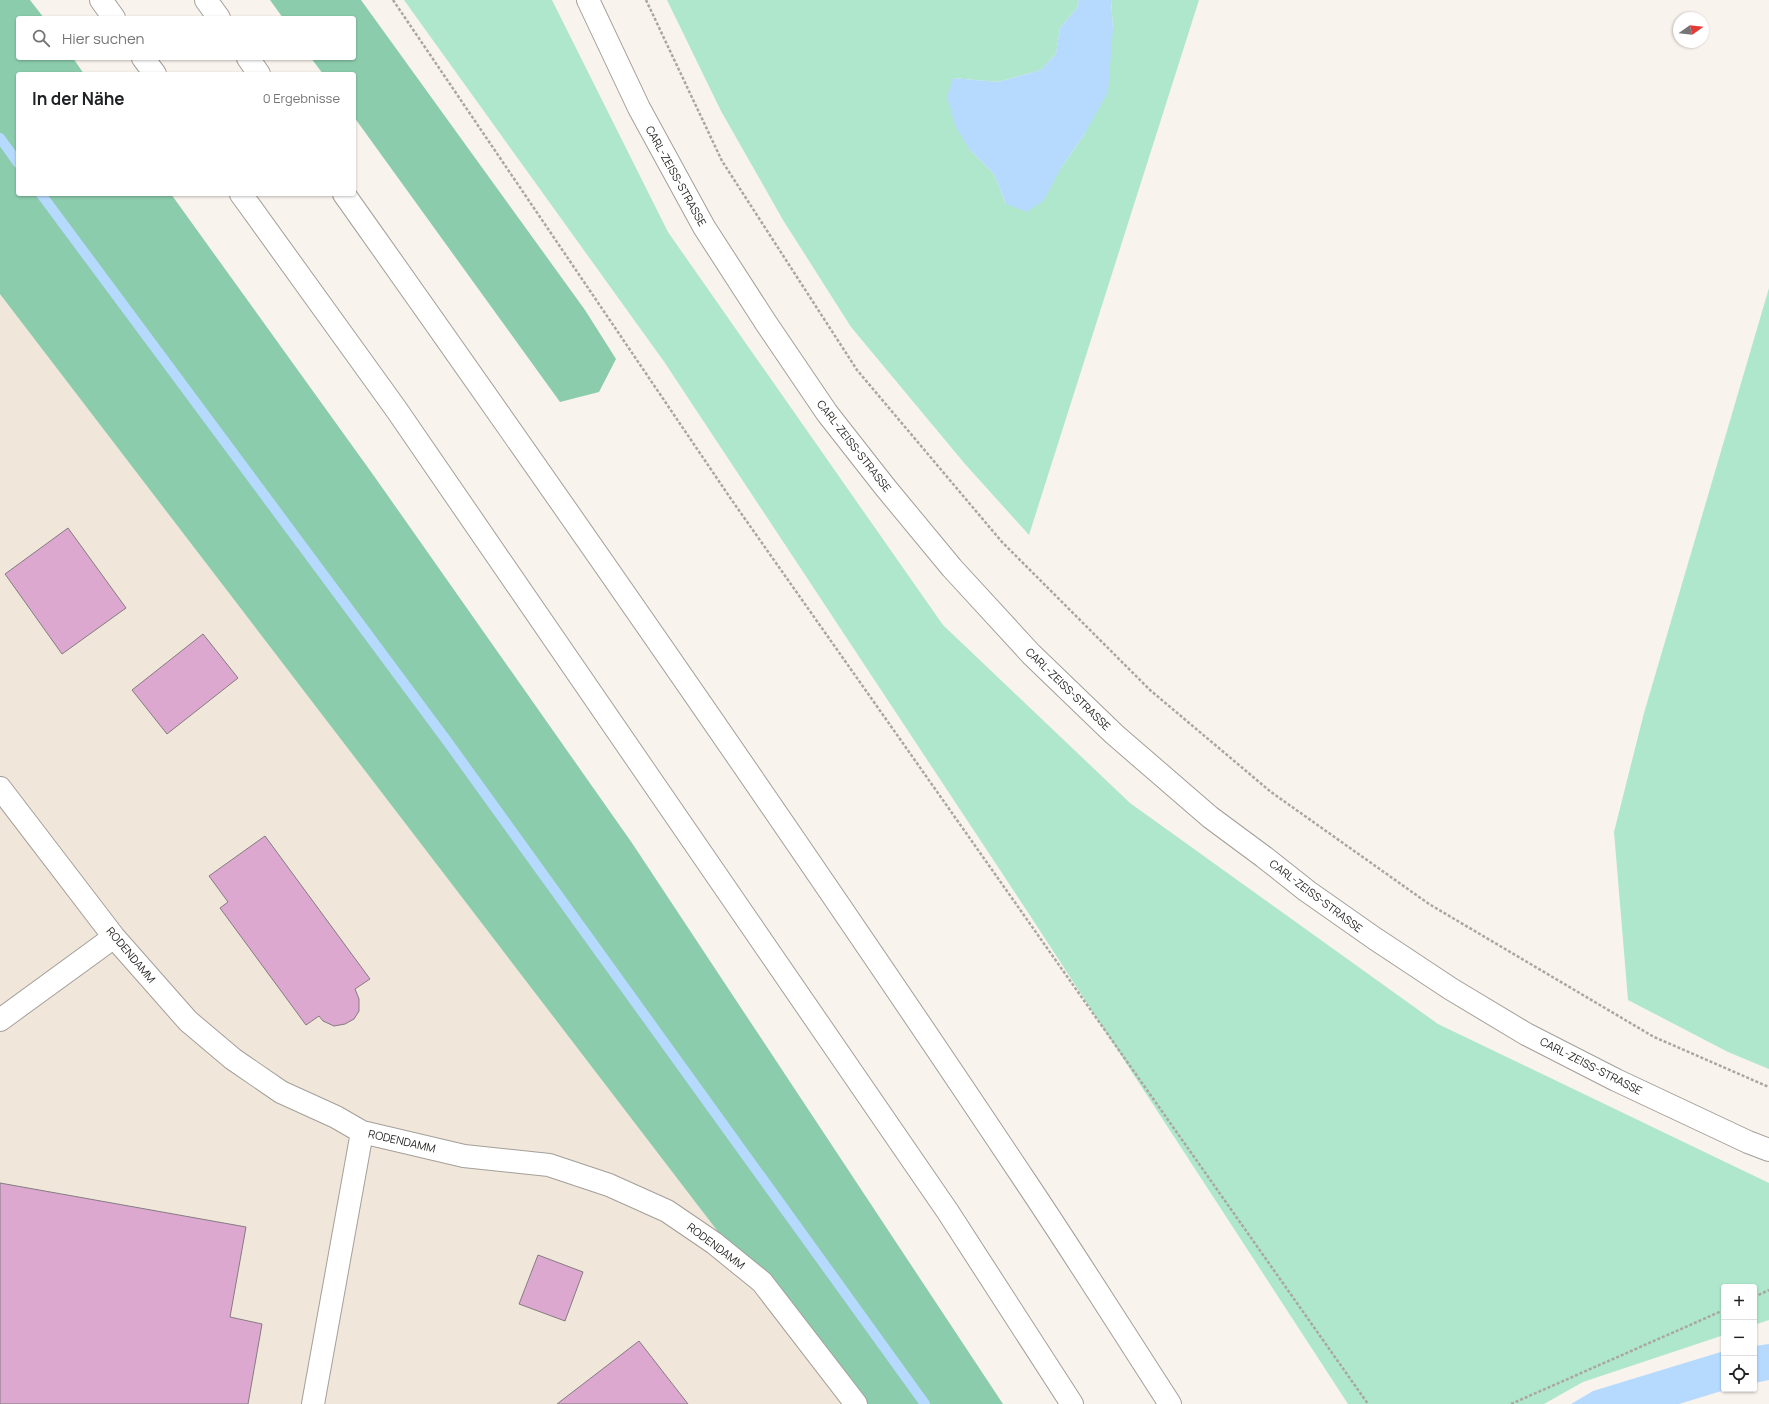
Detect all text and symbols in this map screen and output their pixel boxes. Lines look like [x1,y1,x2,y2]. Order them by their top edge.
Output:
north arrow [1673,12,1709,48]
search box [16,16,356,60]
icon: search [30,27,52,49]
text: Hier suchen [62,28,144,49]
text: In der Nähe [32,87,125,110]
text: 0 Ergebnisse [263,89,340,107]
street label: CARL-ZEISS-STRASSE [643,123,710,229]
street label: CARL-ZEISS-STRASSE [814,397,895,495]
street label: CARL-ZEISS-STRASSE [1023,644,1114,733]
street label: CARL-ZEISS-STRASSE [1267,856,1366,936]
street label: RODENDAMM [104,924,159,986]
street label: CARL-ZEISS-STRASSE [1538,1033,1645,1098]
street label: RODENDAMM [367,1125,437,1156]
street label: RODENDAMM [684,1219,748,1272]
map controls [1721,1284,1757,1392]
button: + [1721,1284,1757,1320]
button: − [1721,1320,1757,1356]
button: locate [1721,1356,1757,1392]

